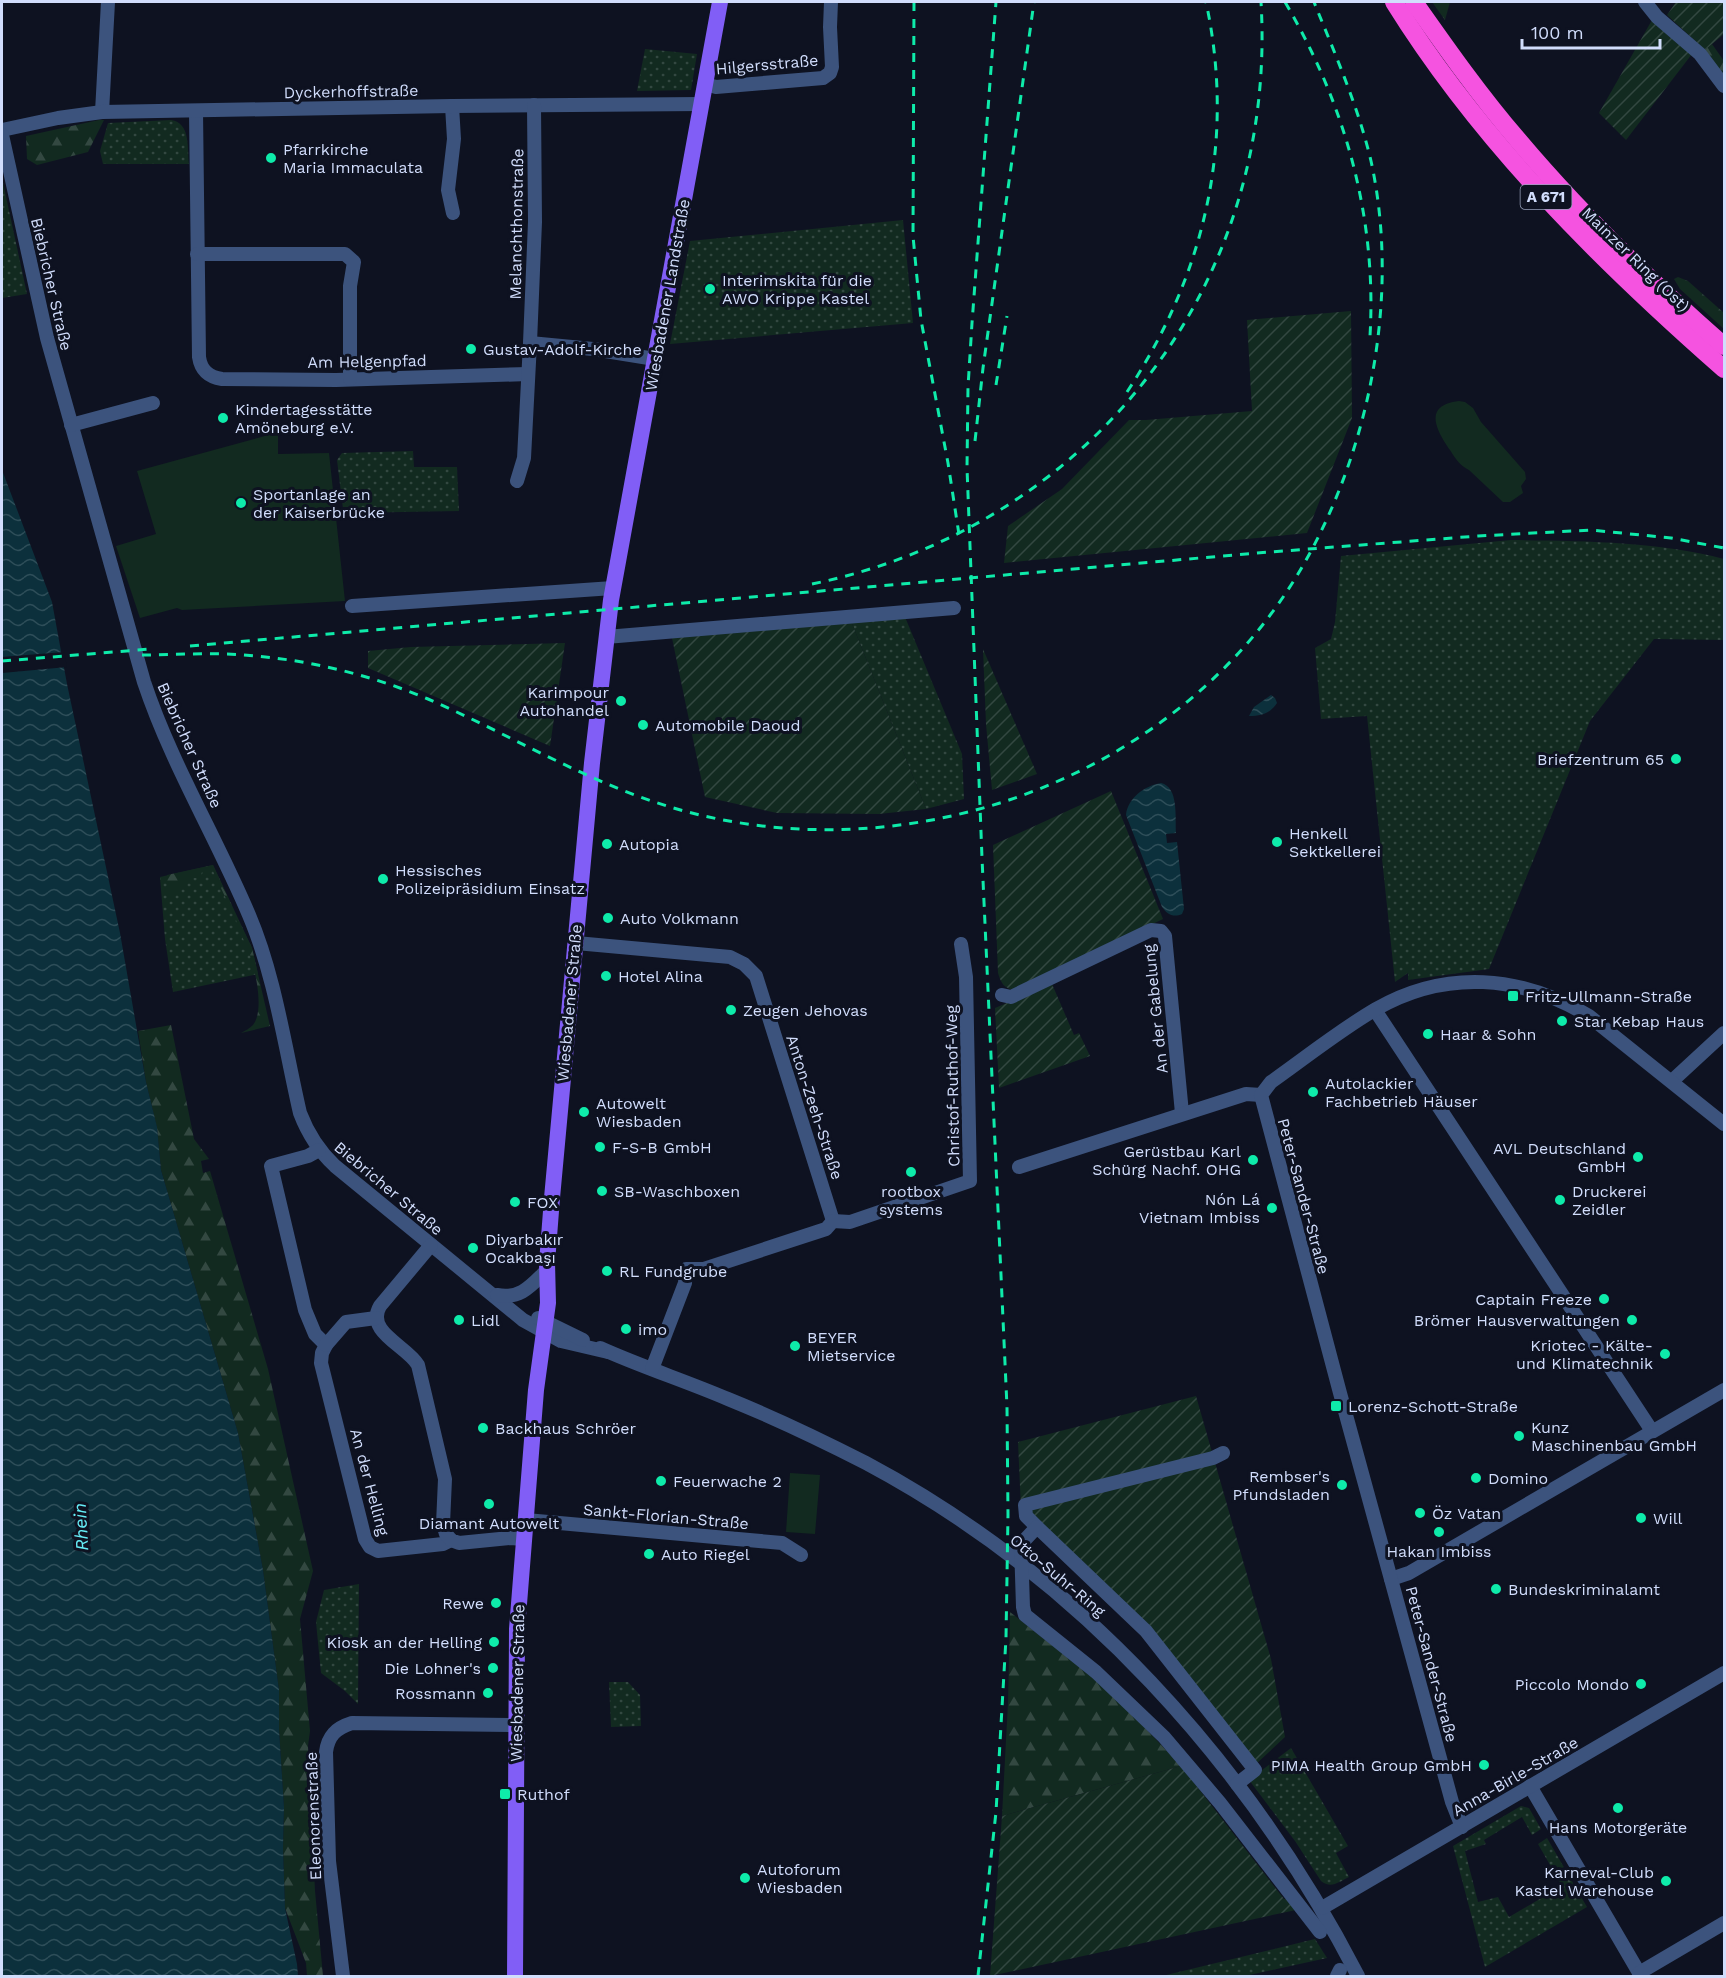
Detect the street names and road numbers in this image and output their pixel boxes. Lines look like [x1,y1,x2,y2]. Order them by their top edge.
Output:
street label: Hilgersstraße [715,51,819,78]
street label: Dyckerhoffstraße [283,81,419,102]
street label: Melanchthonstraße [506,148,527,300]
road number: A 671 [1520,185,1572,209]
street label: Wiesbadener Landstraße [641,198,694,393]
street label: Mainzer Ring (Ost) [1578,203,1693,316]
street label: Biebricher Straße [27,216,76,352]
street label: Am Helgenpfad [307,351,427,372]
street label: Biebricher Straße [153,679,226,811]
street label: Wiesbadener Straße [553,924,586,1082]
street label: An der Gabelung [1139,943,1172,1075]
street label: Christof-Ruthof-Weg [942,1005,963,1167]
street label: Anton-Zeeh-Straße [782,1032,847,1182]
street label: Peter-Sander-Straße [1274,1116,1333,1276]
street label: Biebricher Straße [331,1137,447,1239]
street label: An der Helling [346,1426,393,1538]
street label: Sankt-Florian-Straße [582,1500,749,1533]
street label: Otto-Suhr-Ring [1006,1530,1110,1621]
street label: Peter-Sander-Straße [1402,1584,1461,1744]
street label: Wiesbadener Straße [507,1604,528,1762]
street label: Anna-Birle-Straße [1449,1733,1581,1820]
street label: Eleonorenstraße [302,1751,325,1881]

